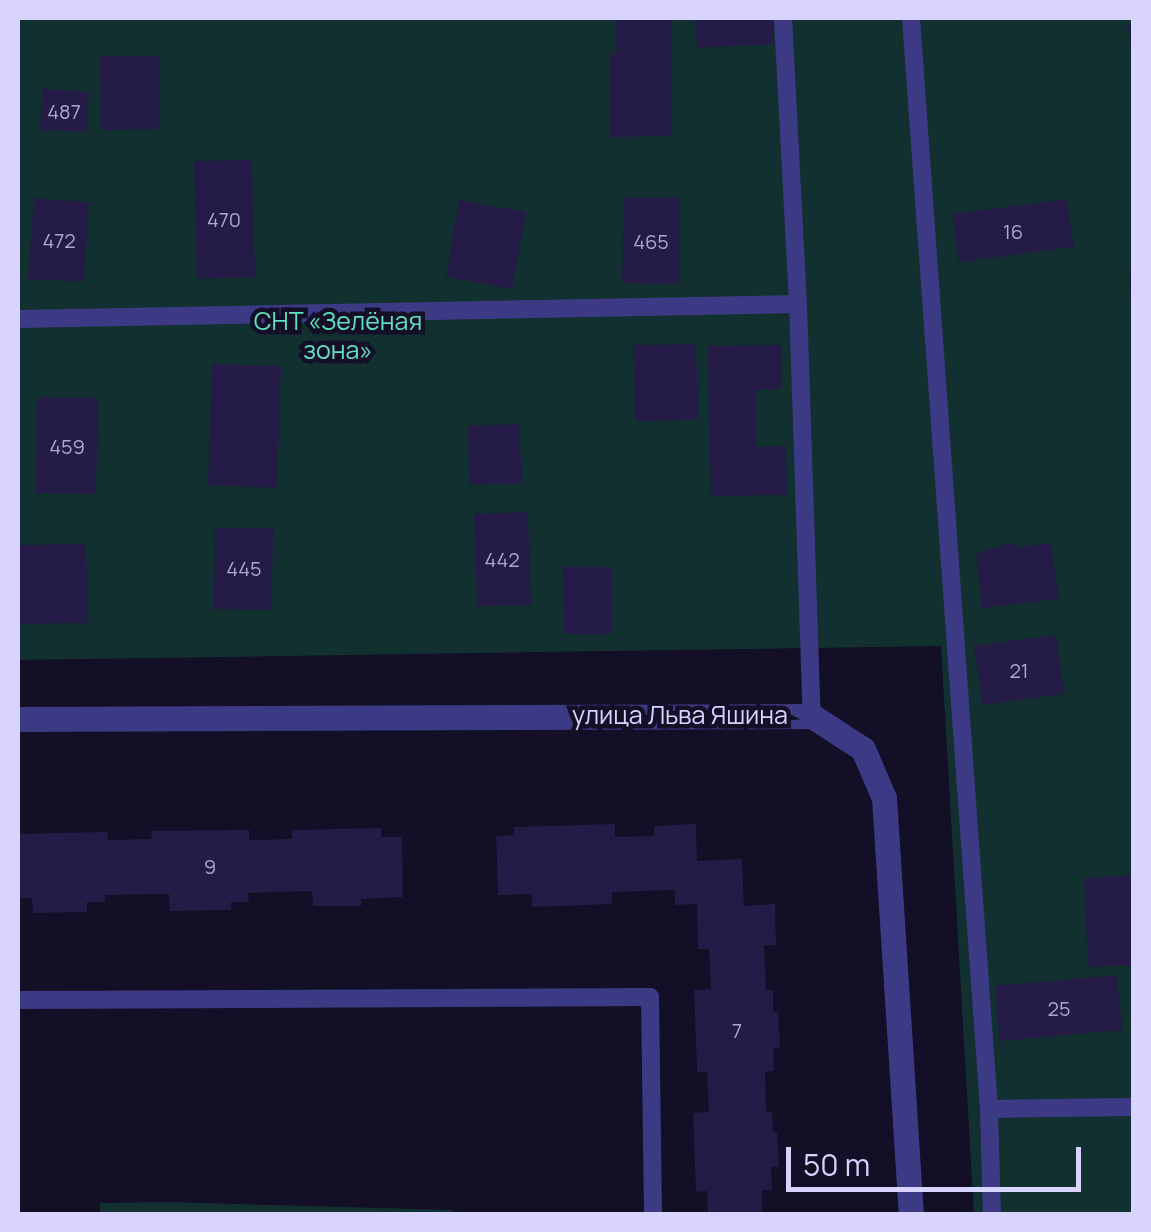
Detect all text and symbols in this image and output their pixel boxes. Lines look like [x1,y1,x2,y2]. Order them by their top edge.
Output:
house number: 487 [47,99,81,123]
house number: 470 [207,207,241,231]
house number: 16 [1003,219,1023,243]
house number: 472 [42,228,76,252]
house number: 465 [633,229,669,253]
park label: СНТ «Зелёная зона» [253,307,423,366]
house number: 459 [49,434,85,458]
house number: 442 [484,547,520,571]
house number: 445 [226,556,262,580]
house number: 21 [1009,658,1029,682]
street label: улица Льва Яшина [572,700,788,730]
house number: 9 [204,854,216,878]
house number: 25 [1048,996,1070,1020]
house number: 7 [732,1018,742,1042]
scale bar [791,1127,1086,1189]
text: 50 m [803,1144,870,1185]

